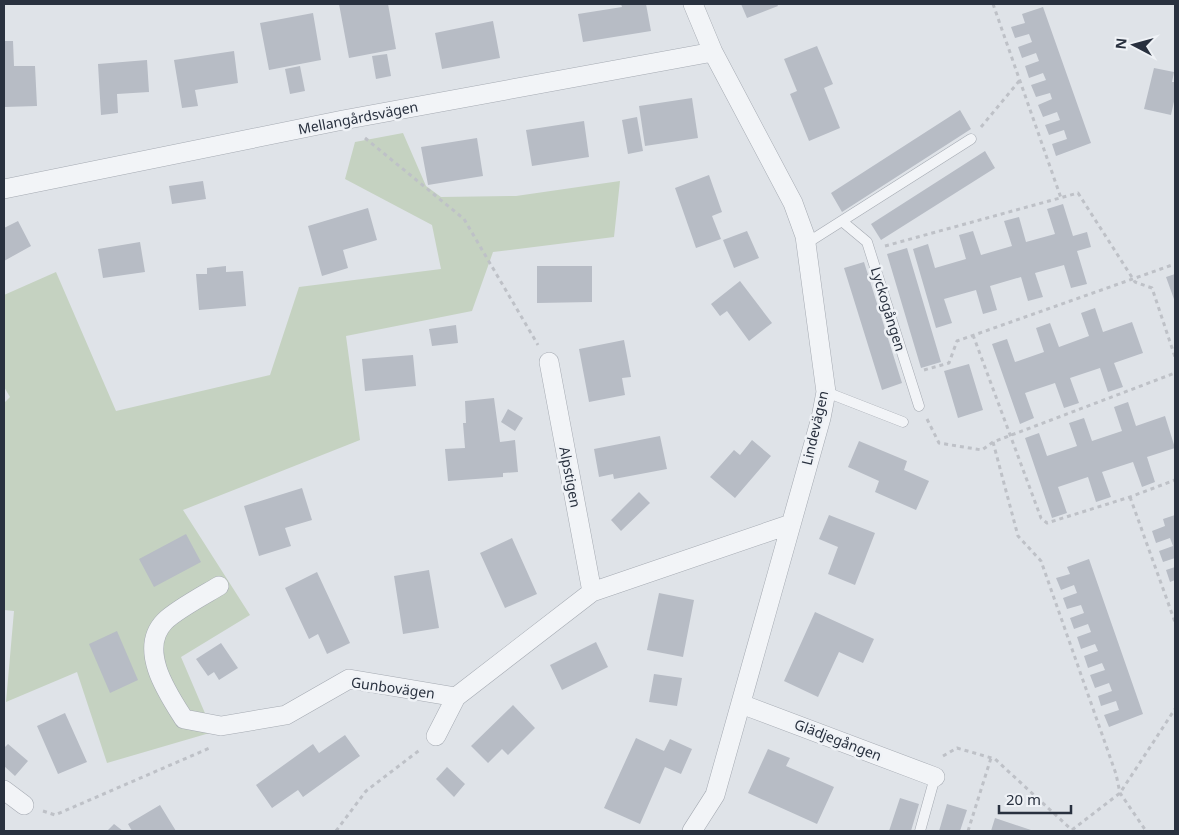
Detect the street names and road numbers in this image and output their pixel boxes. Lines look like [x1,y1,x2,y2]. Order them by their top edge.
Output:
street label: Mellangårdsvägen [296,97,419,138]
street label: Lyckogången [867,264,910,353]
street label: Lindevägen [797,389,832,467]
street label: Alpstigen [555,445,586,509]
street label: Gunbovägen [350,672,436,703]
street label: Glädjegången [792,714,885,765]

